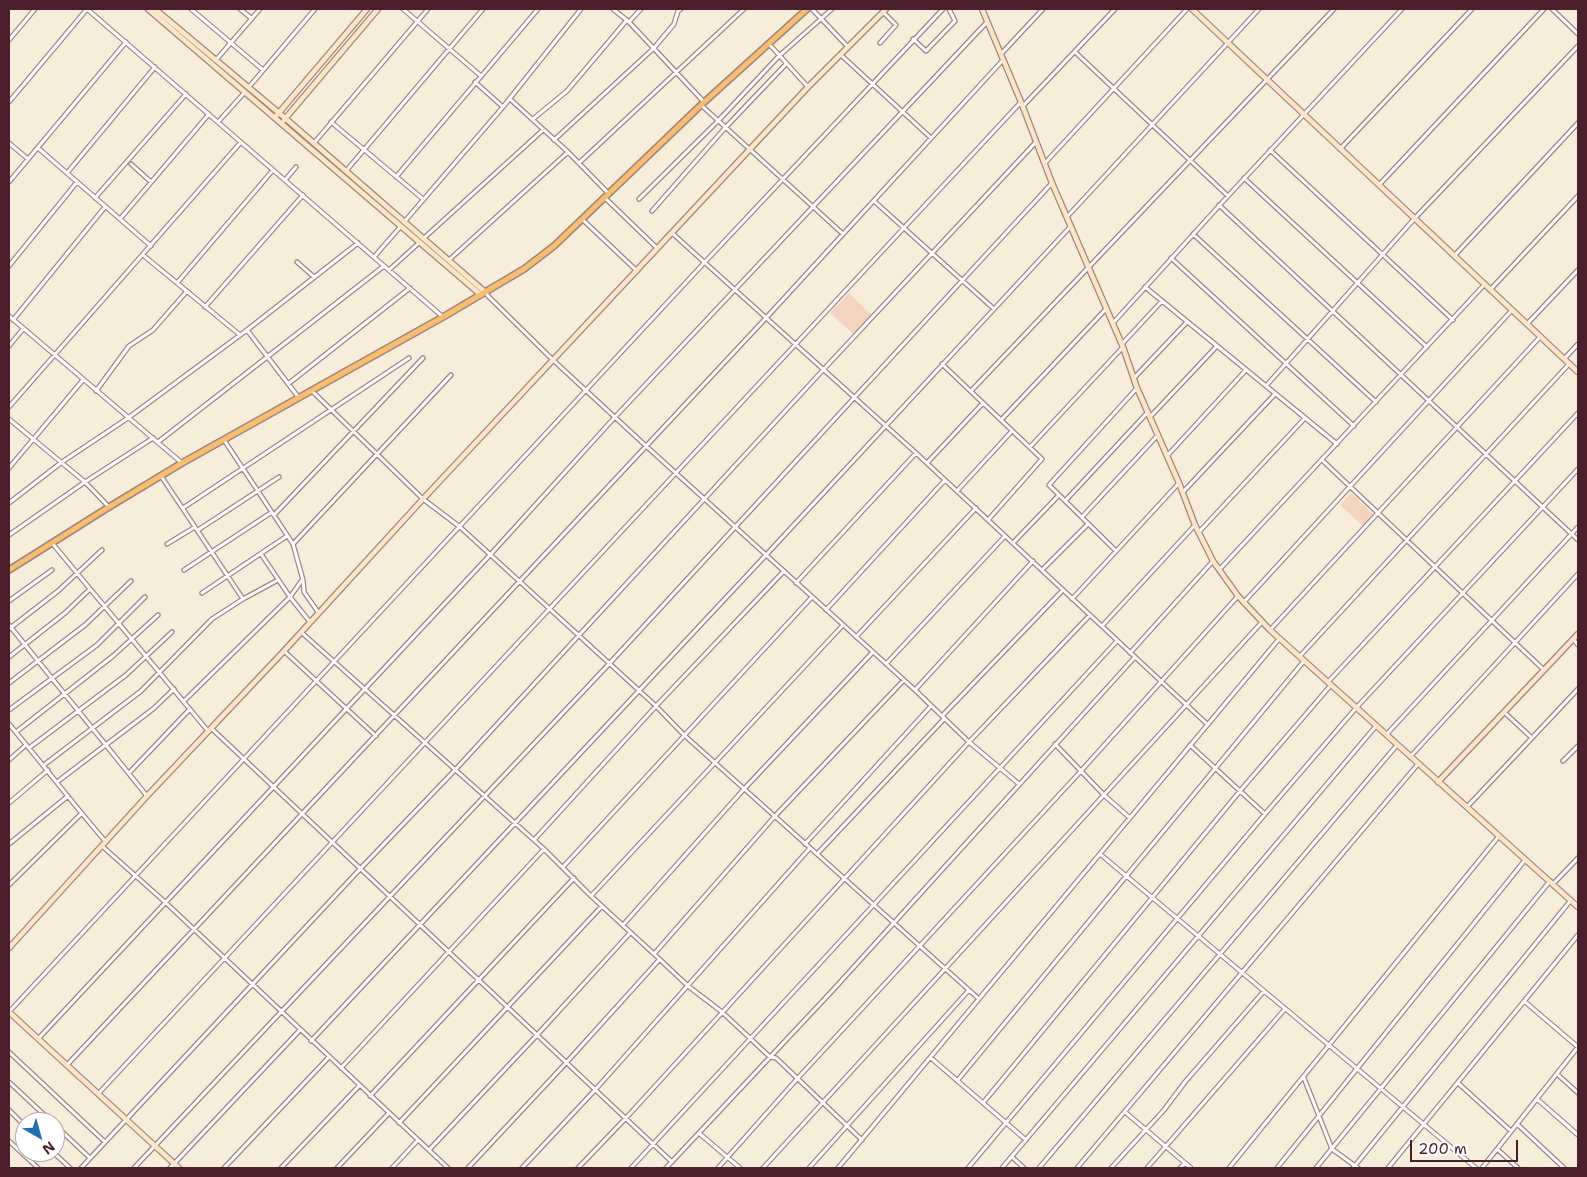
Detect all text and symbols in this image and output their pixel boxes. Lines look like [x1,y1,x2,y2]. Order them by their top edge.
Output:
north arrow [15,1112,65,1162]
scale bar [1412,1130,1520,1162]
text: N [39,1138,59,1159]
text: 200 m [1418,1139,1467,1159]

